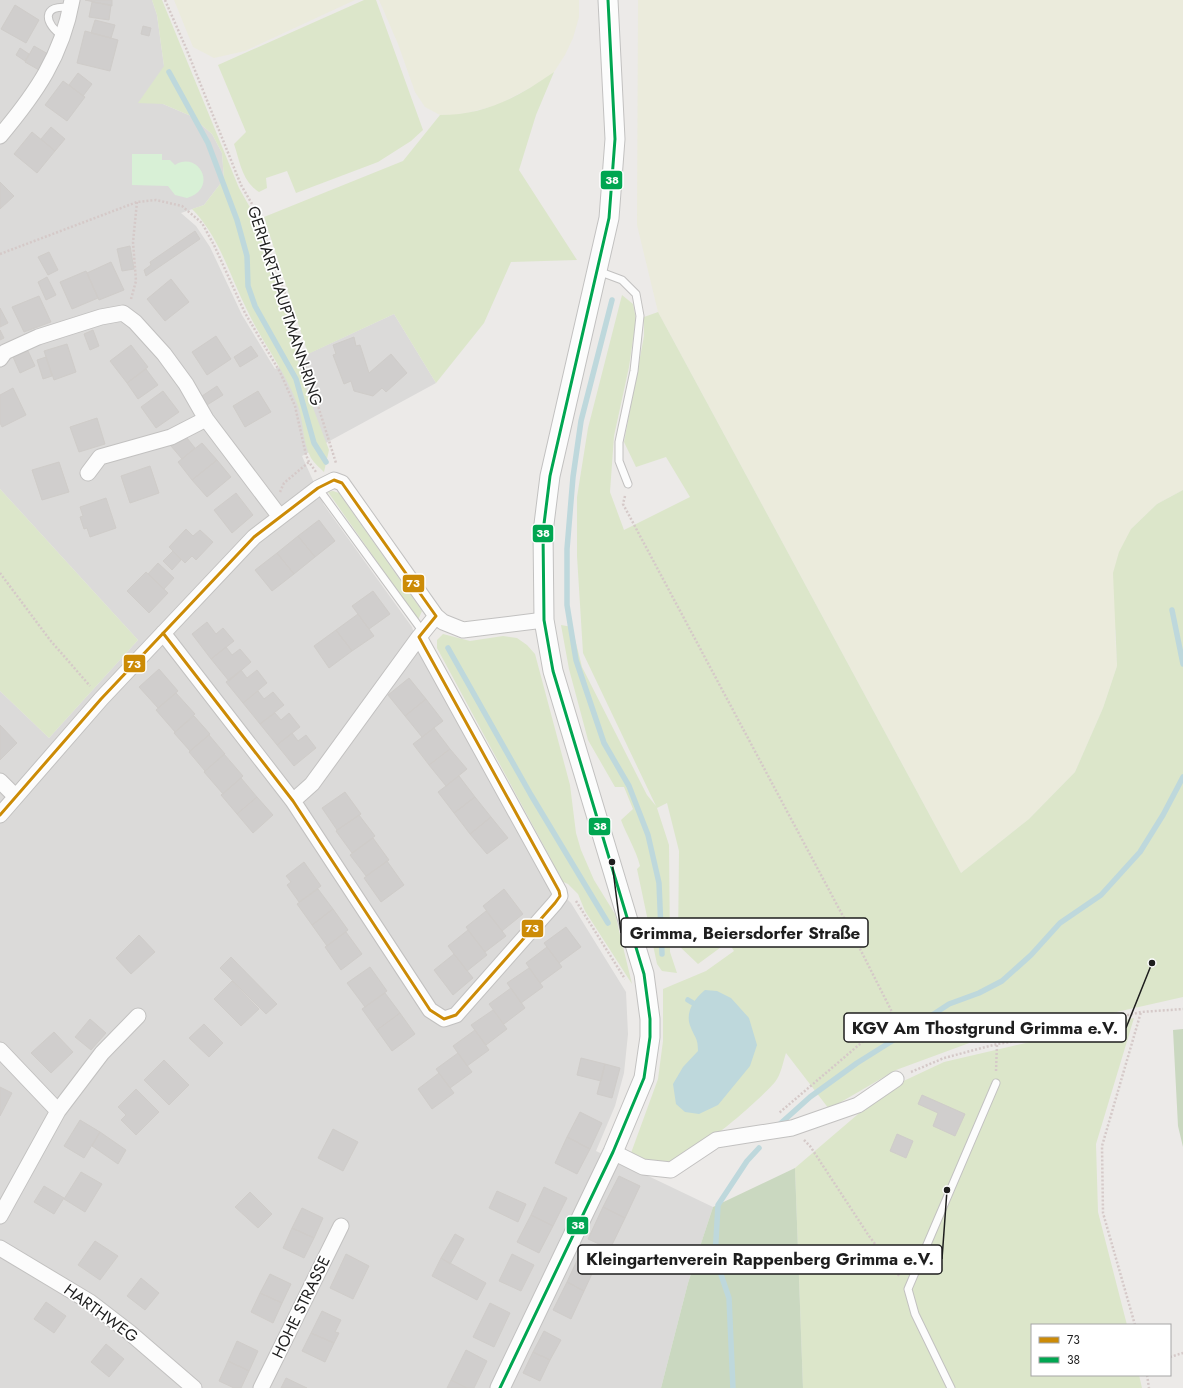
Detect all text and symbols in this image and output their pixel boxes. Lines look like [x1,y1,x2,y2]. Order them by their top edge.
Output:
line badge: 38 [600,170,623,190]
text: 38 [605,172,619,188]
street label: GERHART-HAUPTMANN-RING [242,203,328,409]
line badge: 38 [532,524,554,543]
text: 38 [536,525,550,541]
line badge: 73 [402,574,425,593]
text: 73 [406,575,420,591]
line badge: 73 [123,654,146,673]
text: 73 [127,656,141,672]
line badge: 38 [588,817,611,836]
text: 38 [593,818,607,834]
callout: Grimma, Beiersdorfer Straße [621,918,868,947]
line badge: 73 [521,919,544,938]
text: 73 [525,920,539,936]
text: Grimma, Beiersdorfer Straße [630,921,861,945]
callout: KGV Am Thostgrund Grimma e.V. [844,1013,1126,1042]
text: KGV Am Thostgrund Grimma e.V. [852,1016,1118,1040]
line badge: 38 [566,1216,589,1235]
text: 38 [571,1217,585,1233]
callout: Kleingartenverein Rappenberg Grimma e.V. [578,1245,942,1274]
text: Kleingartenverein Rappenberg Grimma e.V. [586,1247,934,1271]
street label: HOHE STRASSE [266,1252,336,1362]
street label: HARTHWEG [59,1278,143,1348]
legend [1031,1324,1171,1376]
text: 73 [1067,1331,1080,1349]
text: 38 [1067,1351,1080,1369]

